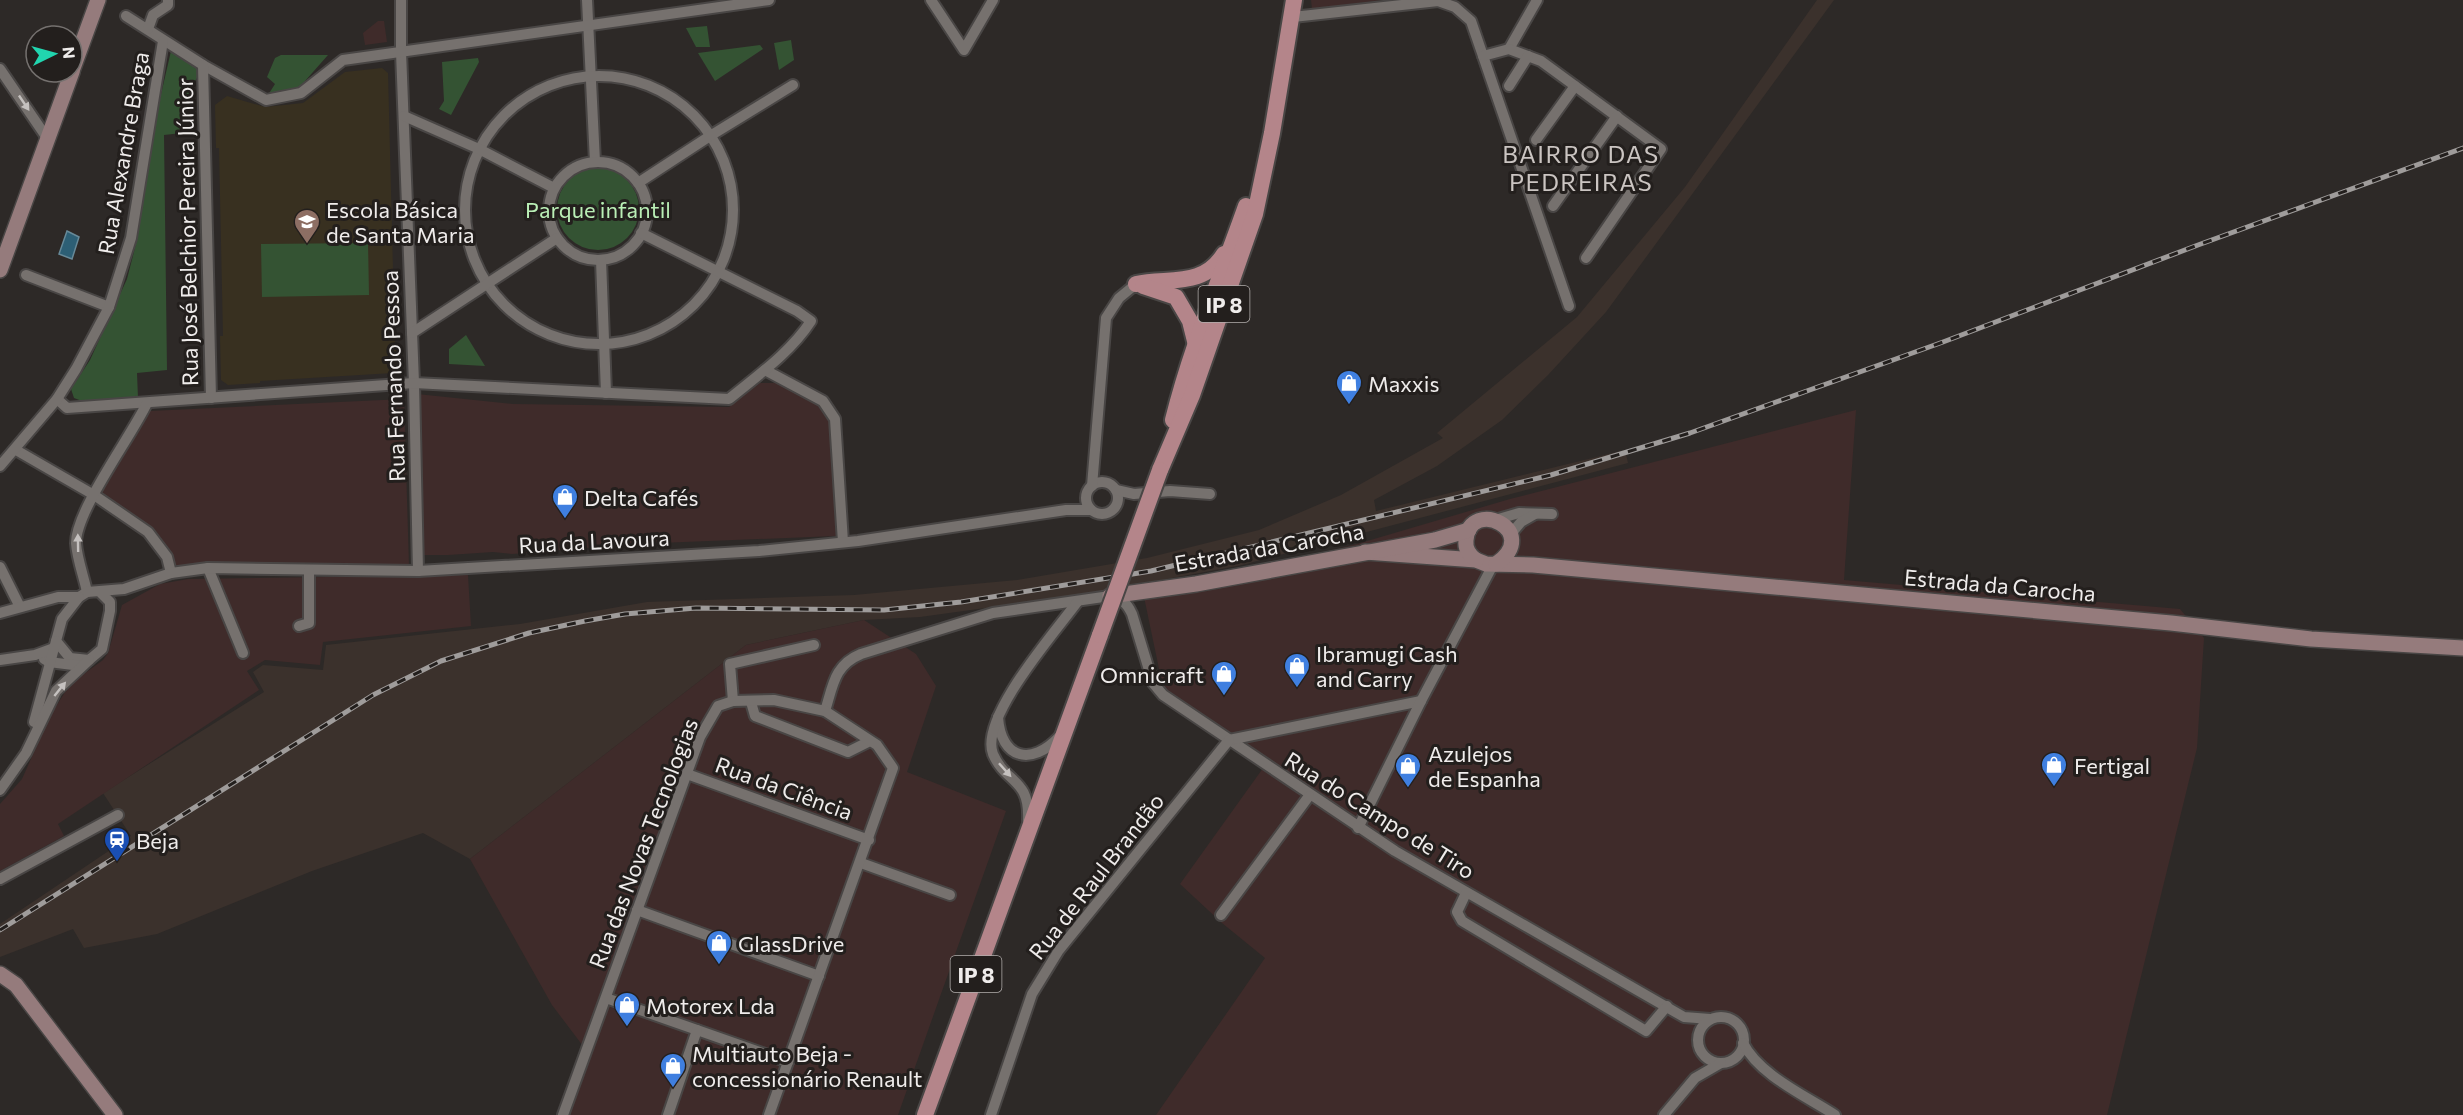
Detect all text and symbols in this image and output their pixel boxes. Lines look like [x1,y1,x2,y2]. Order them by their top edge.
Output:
north arrow [24,24,84,84]
text: N [59,46,79,59]
street label: Rua Alexandre Braga [92,50,154,256]
street label: Rua José Belchior Pereira Júnior [171,77,203,386]
one-way arrow [18,95,30,111]
district label: BAIRRO DAS PEDREIRAS [1502,139,1660,196]
place label: Escola Básica de Santa Maria [326,196,475,248]
park label: Parque infantil [525,196,671,223]
school or university icon: Escola Básica de Santa Maria [292,207,322,245]
street label: Rua Fernando Pessoa [376,270,410,482]
road number: IP 8 [1198,286,1250,322]
shop icon: Maxxis [1334,368,1364,406]
place label: Maxxis [1368,370,1439,397]
shop icon: Delta Cafés [550,482,580,520]
place label: Delta Cafés [584,484,698,511]
street label: Estrada da Carocha [1172,517,1366,577]
street label: Rua da Lavoura [518,524,670,558]
one-way arrow [74,533,83,552]
street label: Estrada da Carocha [1903,563,2097,607]
place label: Ibramugi Cash and Carry [1316,640,1458,692]
shop icon: Ibramugi Cash and Carry [1282,651,1312,689]
shop icon: Omnicraft [1209,659,1239,697]
place label: Omnicraft [1100,661,1204,688]
one-way arrow [53,681,65,696]
street label: Rua das Novas Tecnologias [583,714,703,972]
place label: Azulejos de Espanha [1428,740,1541,792]
street label: Rua do Campo de Tiro [1280,746,1480,884]
shop icon: Fertigal [2039,750,2069,788]
street label: Rua da Ciência [712,751,856,825]
shop icon: Azulejos de Espanha [1393,751,1423,789]
place label: Fertigal [2074,752,2150,779]
one-way arrow [998,762,1011,777]
street label: Rua de Raul Brandão [1023,787,1169,965]
station icon: Beja [102,825,132,863]
place label: Beja [136,827,179,854]
shop icon: GlassDrive [704,928,734,966]
place label: GlassDrive [738,930,844,957]
road number: IP 8 [950,956,1002,992]
shop icon: Motorex Lda [612,990,642,1028]
place label: Motorex Lda [646,992,775,1019]
place label: Multiauto Beja - concessionário Renault [692,1040,922,1092]
shop icon: Multiauto Beja - concessionário Renault [658,1051,688,1089]

